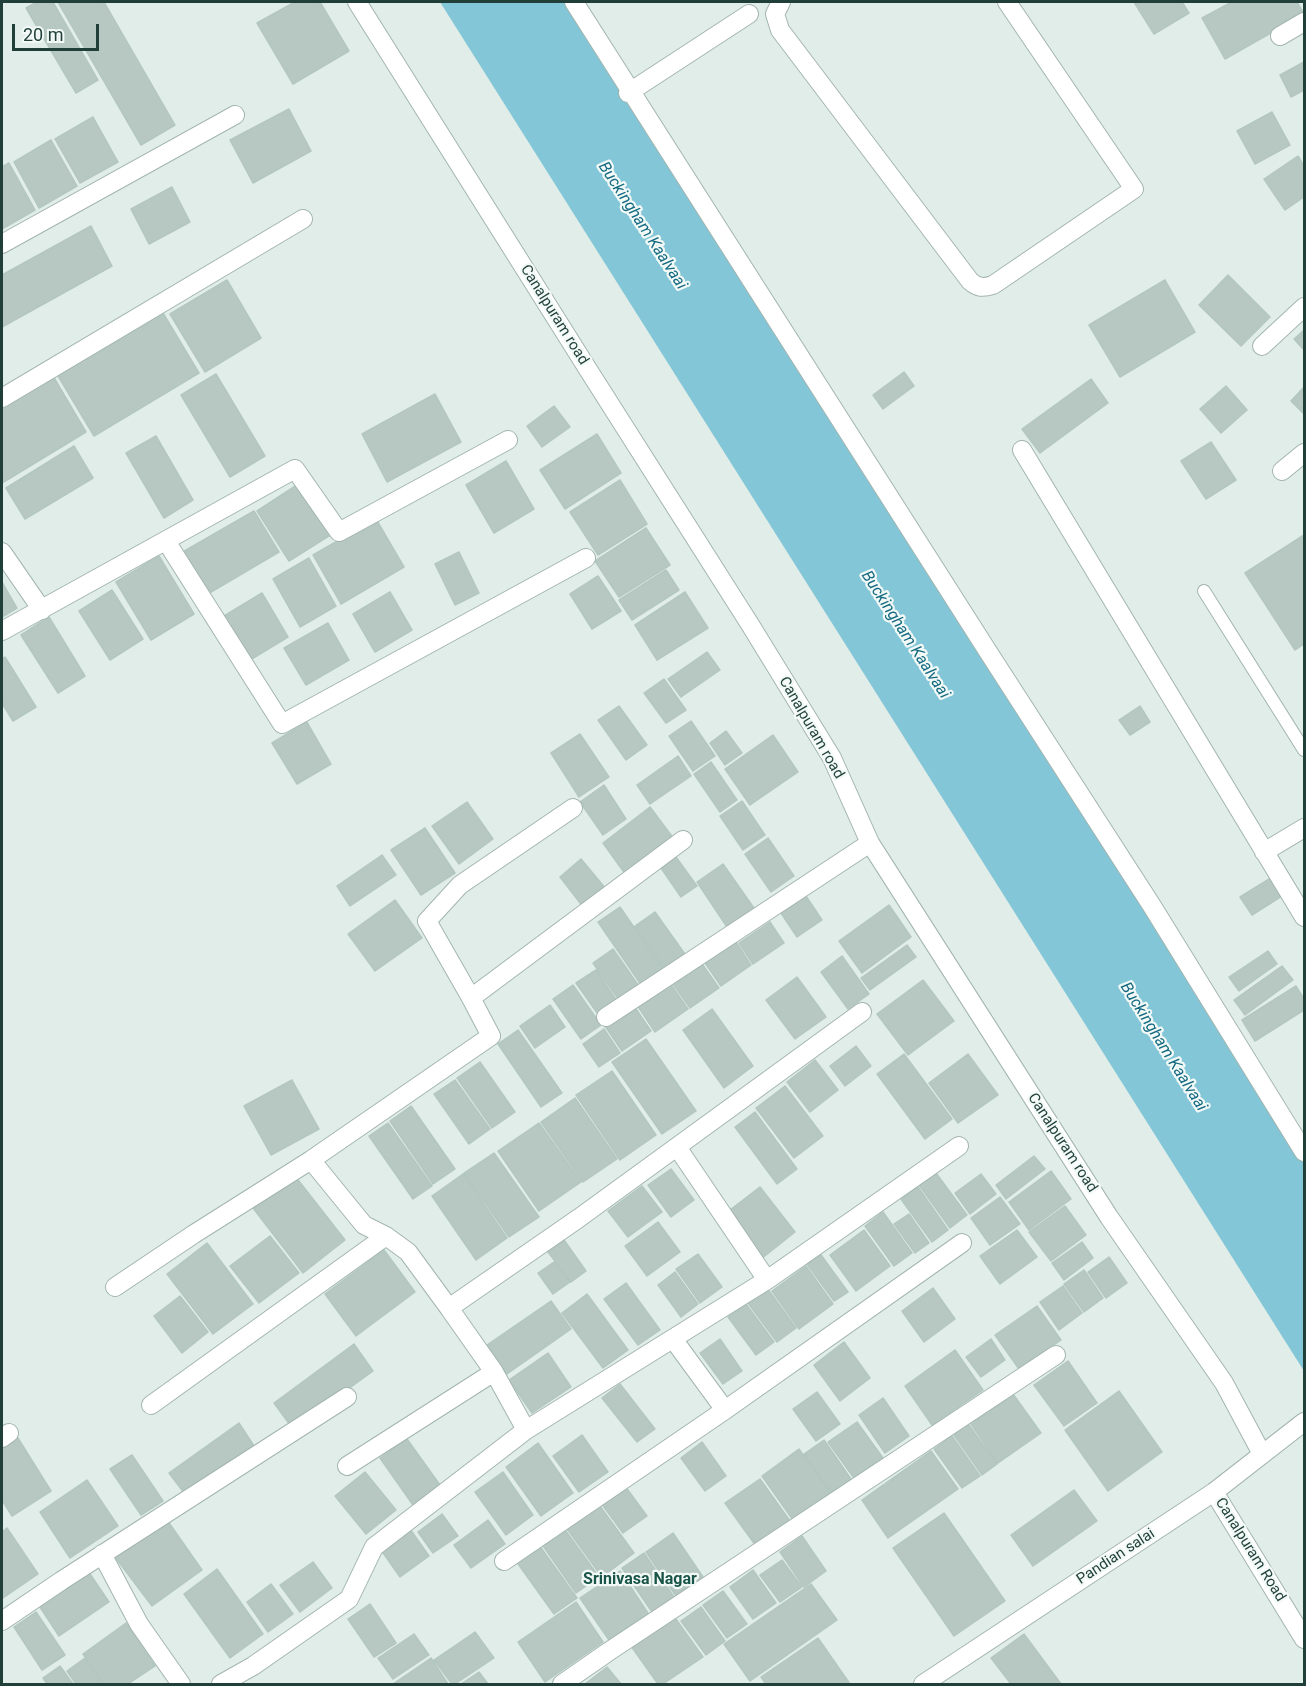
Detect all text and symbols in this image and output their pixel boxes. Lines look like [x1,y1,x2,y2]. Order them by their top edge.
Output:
scale bar [15,12,102,50]
text: 20 m [23,24,63,45]
water label: Buckingham Kaalvaai [594,159,690,293]
street label: Canalpuram road [516,262,592,368]
water label: Buckingham Kaalvaai [857,568,953,702]
street label: Canalpuram road [775,674,847,782]
water label: Buckingham Kaalvaai [1116,979,1210,1115]
street label: Canalpuram road [1023,1090,1101,1196]
street label: Canalpuram Road [1211,1495,1289,1605]
street label: Pandian salai [1074,1525,1158,1589]
district label: Srinivasa Nagar [583,1570,697,1590]

